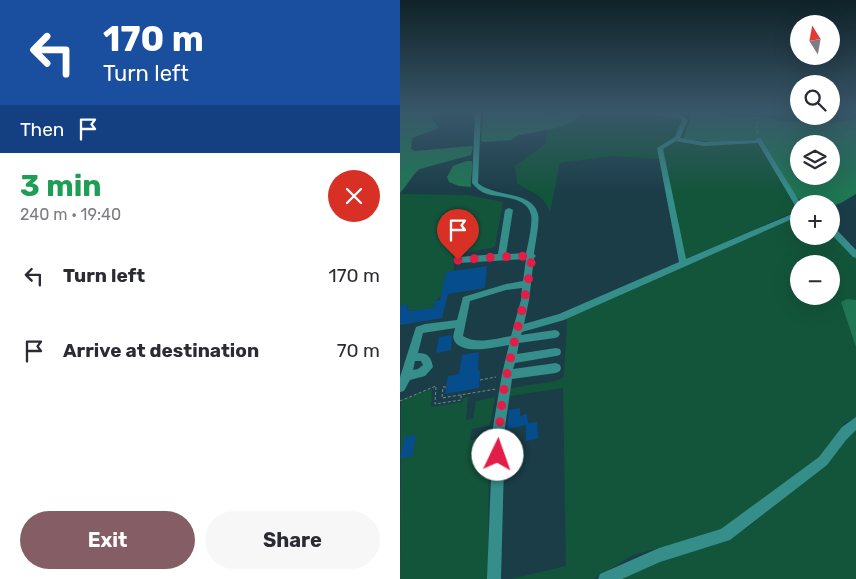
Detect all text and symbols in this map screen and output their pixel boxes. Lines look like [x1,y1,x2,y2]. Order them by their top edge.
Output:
north arrow [790,15,840,65]
map controls [790,15,840,305]
text: 170 m [103,18,204,60]
icon: left [20,20,85,85]
text: Turn left [103,60,189,87]
button: search [790,75,840,125]
icon: arrive [74,115,102,143]
text: Then [20,118,64,141]
button: layers [790,135,840,185]
text: 3 min [20,168,102,204]
button: close [328,170,380,222]
button: + [790,195,840,245]
text: 240 m · 19:40 [20,205,121,224]
pin [437,209,479,260]
icon: arrive [444,216,472,244]
button: − [790,255,840,305]
icon: left [20,262,48,290]
text: Turn left [63,264,145,287]
text: 170 m [329,264,380,287]
icon: arrive [20,337,48,365]
text: Arrive at destination [63,339,259,362]
text: 70 m [337,339,380,362]
position arrow [471,428,523,480]
button: Exit [20,511,195,569]
button: Share [205,511,380,569]

